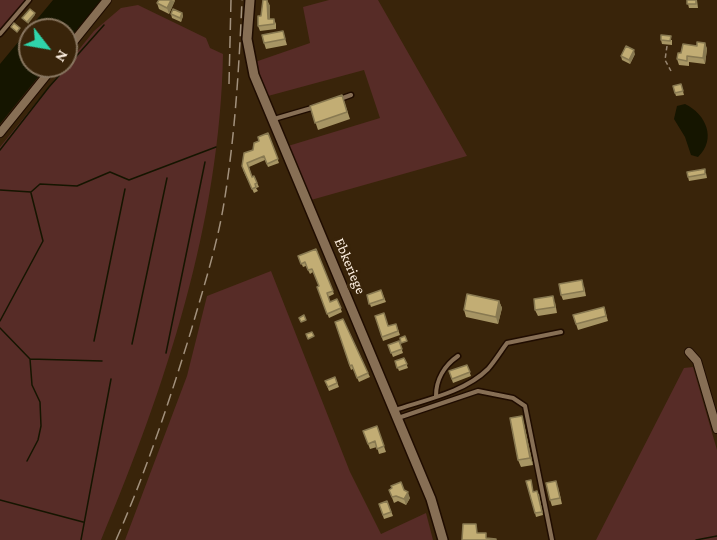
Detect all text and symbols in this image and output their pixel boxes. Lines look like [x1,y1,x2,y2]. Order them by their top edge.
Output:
north arrow [18,18,78,78]
text: N [52,47,72,66]
street label: Ebkeriege [330,235,370,297]

